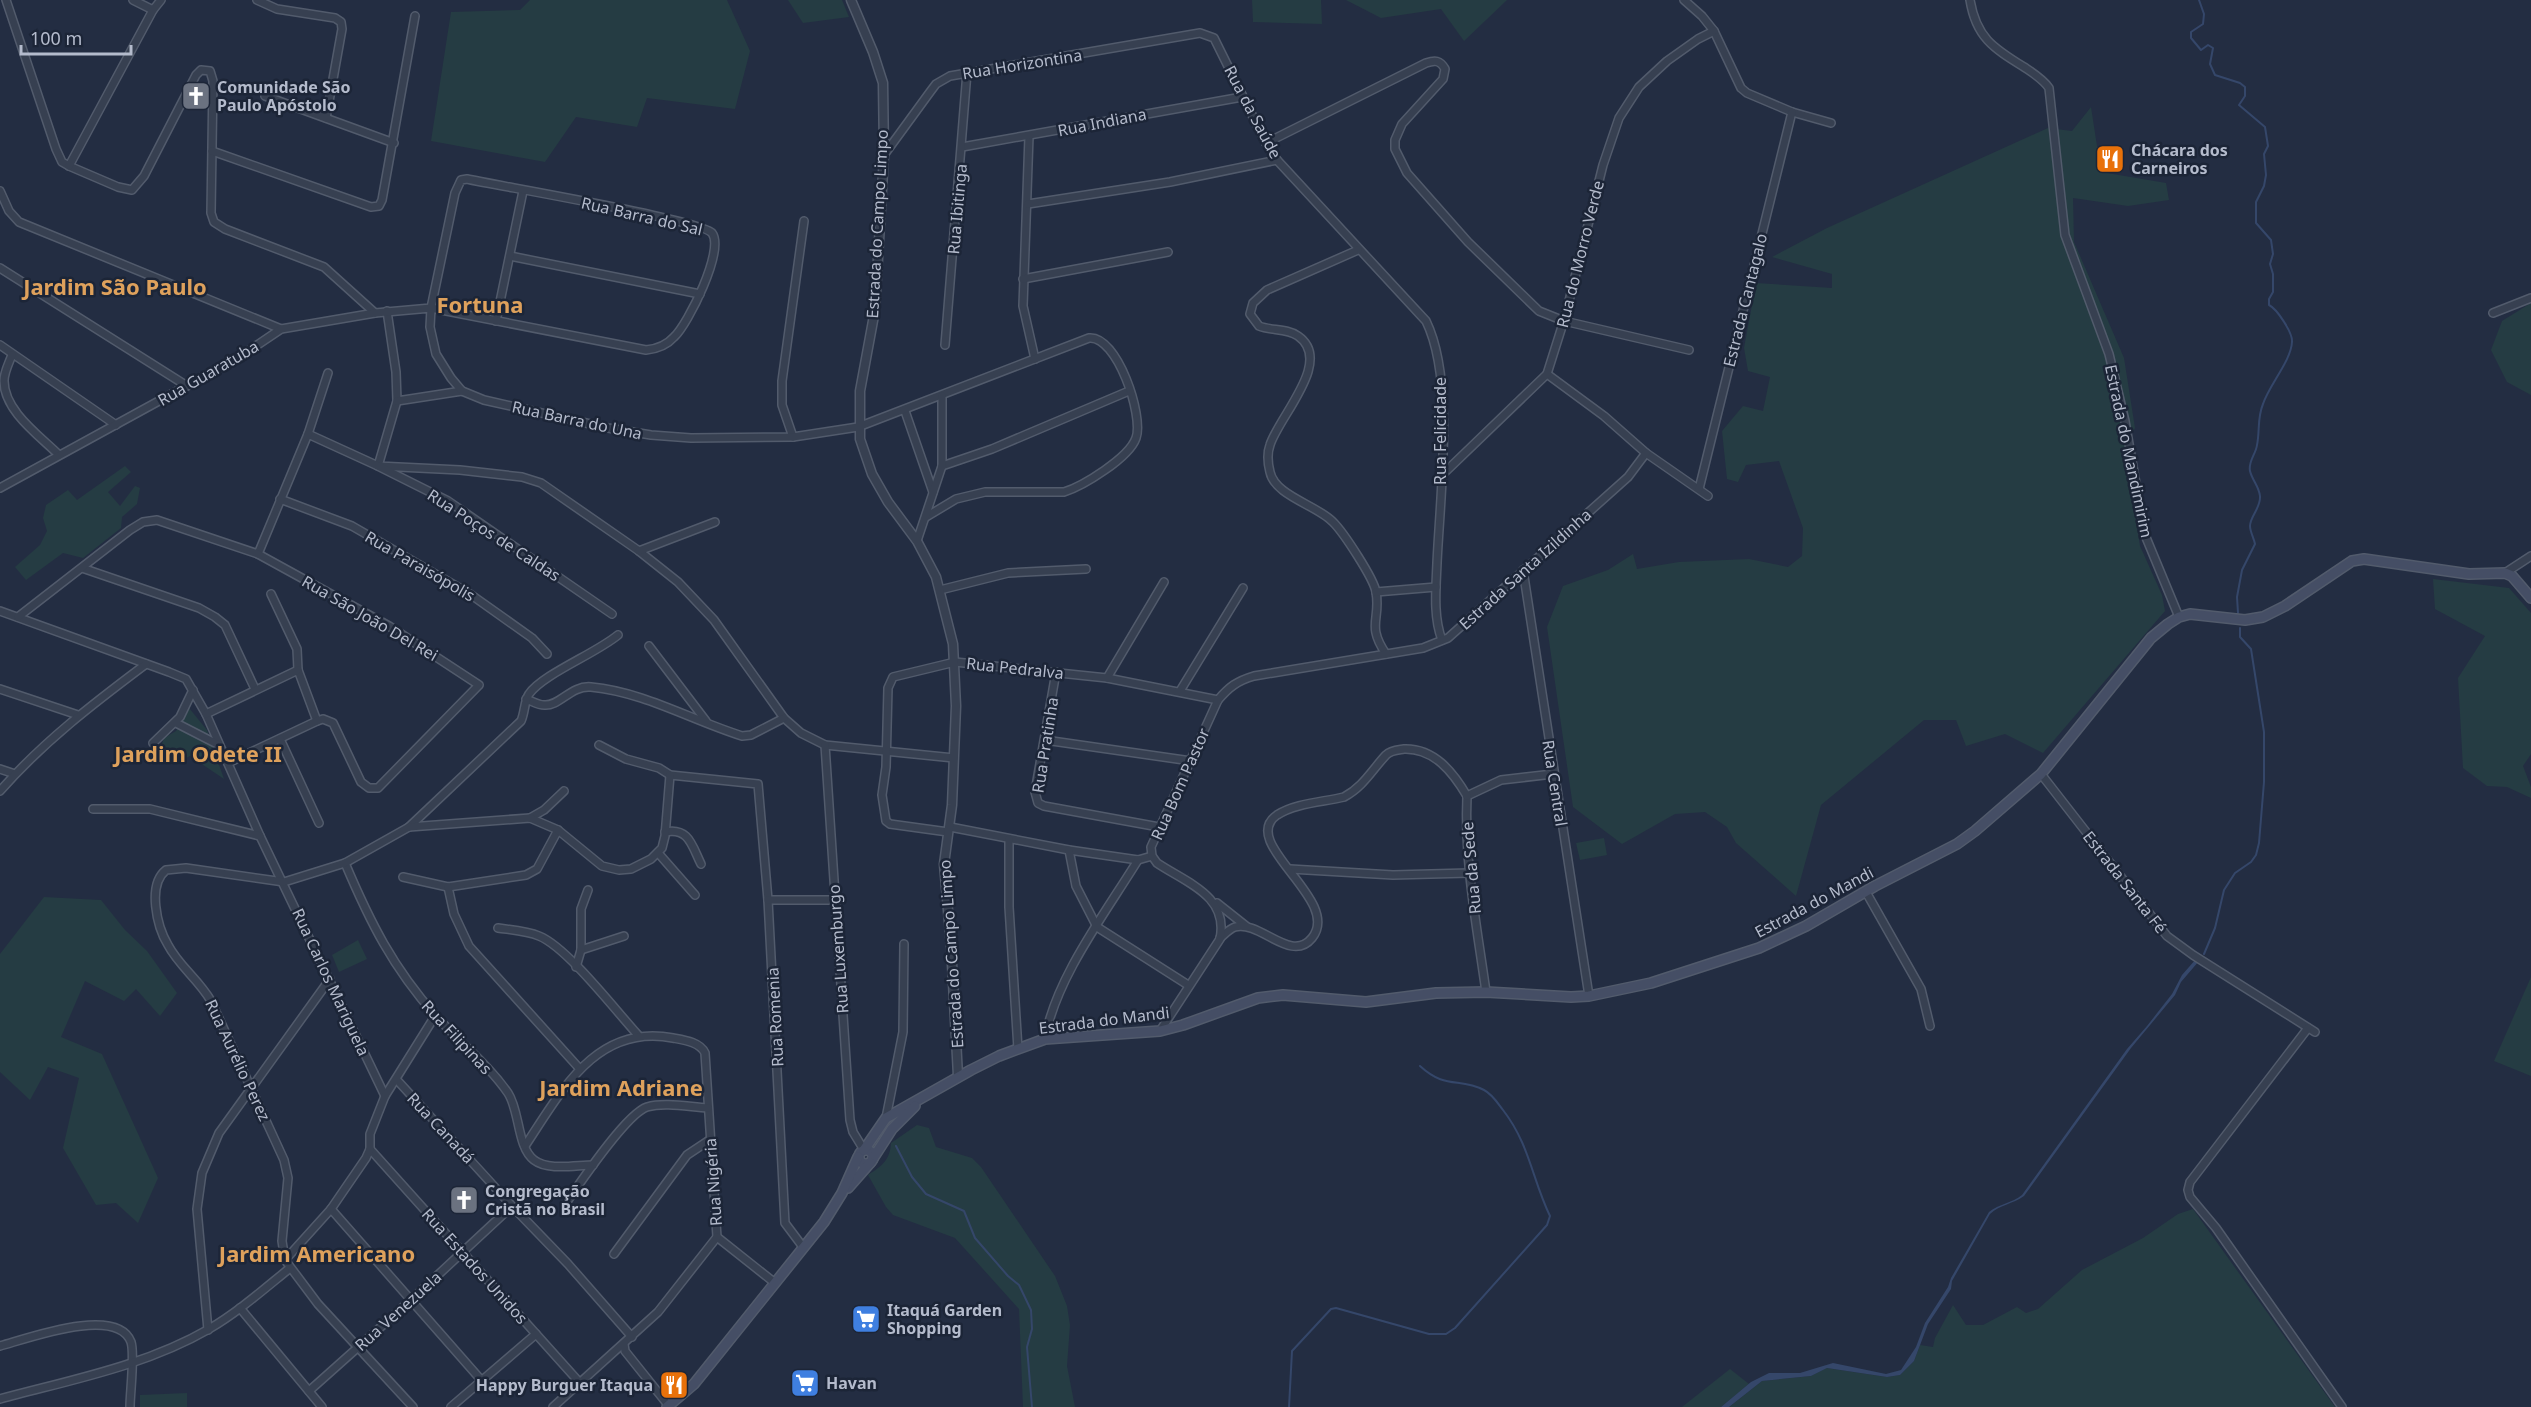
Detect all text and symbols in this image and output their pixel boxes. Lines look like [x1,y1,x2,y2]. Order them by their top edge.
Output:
scale bar [21,18,130,56]
text: 100 m [30,26,82,50]
street label: Rua Horizontina [960,44,1084,84]
street label: Rua da Saúde [1219,62,1287,162]
place label: Comunidade São Paulo Apóstolo [217,76,350,116]
church icon: Comunidade São Paulo Apóstolo [180,80,212,112]
street label: Rua Indiana [1056,103,1148,141]
street label: Estrada do Campo Limpo [861,129,893,319]
place label: Chácara dos Carneiros [2131,139,2228,179]
restaurant icon: Chácara dos Carneiros [2094,143,2126,175]
street label: Rua Ibitinga [942,163,972,255]
street label: Rua do Morro Verde [1551,178,1609,330]
street label: Rua Barra do Sal [579,191,705,241]
street label: Estrada Cantagalo [1718,231,1772,369]
district label: Jardim São Paulo [21,271,207,301]
district label: Fortuna [437,289,524,319]
street label: Rua Guaratuba [153,335,263,411]
street label: Estrada do Mandimirim [2100,362,2158,540]
street label: Rua Felicidade [1429,377,1451,485]
street label: Rua Barra do Una [510,395,644,445]
street label: Rua Poços de Caldas [423,484,565,586]
street label: Estrada Santa Izildinha [1454,504,1596,634]
street label: Rua Paraisópolis [361,526,479,606]
street label: Rua São João Del Rei [298,570,442,666]
street label: Rua Pedralva [965,652,1065,684]
street label: Rua Pratinha [1027,696,1063,794]
street label: Rua Bom Pastor [1145,724,1215,844]
district label: Jardim Odete II [112,738,282,768]
street label: Rua Central [1537,738,1573,828]
street label: Rua da Sede [1456,821,1486,915]
street label: Estrada Santa Fé [2078,826,2172,938]
street label: Estrada do Campo Limpo [933,859,969,1049]
street label: Estrada do Mandi [1751,861,1877,943]
street label: Rua Luxemburgo [823,884,853,1014]
street label: Rua Carlos Mariguela [287,905,375,1059]
street label: Rua Romenia [761,967,789,1067]
street label: Rua Filipinas [417,995,497,1079]
street label: Rua Aurélio Perez [200,996,276,1124]
street label: Estrada do Mandi [1037,1001,1171,1039]
district label: Jardim Adriane [537,1072,703,1102]
street label: Rua Canadá [402,1088,480,1168]
street label: Rua Nigéria [699,1137,727,1227]
place label: Congregação Cristã no Brasil [485,1180,605,1220]
church icon: Congregação Cristã no Brasil [448,1184,480,1216]
street label: Rua Estados Unidos [417,1203,533,1329]
district label: Jardim Americano [217,1238,415,1268]
street label: Rua Venezuela [350,1266,446,1356]
place label: Itaquá Garden Shopping [887,1299,1002,1339]
supermarket icon: Itaquá Garden Shopping [850,1303,882,1335]
supermarket icon: Havan [789,1367,821,1399]
restaurant icon: Happy Burguer Itaqua [658,1369,690,1401]
place label: Havan [826,1372,877,1394]
place label: Happy Burguer Itaqua [476,1374,653,1396]

